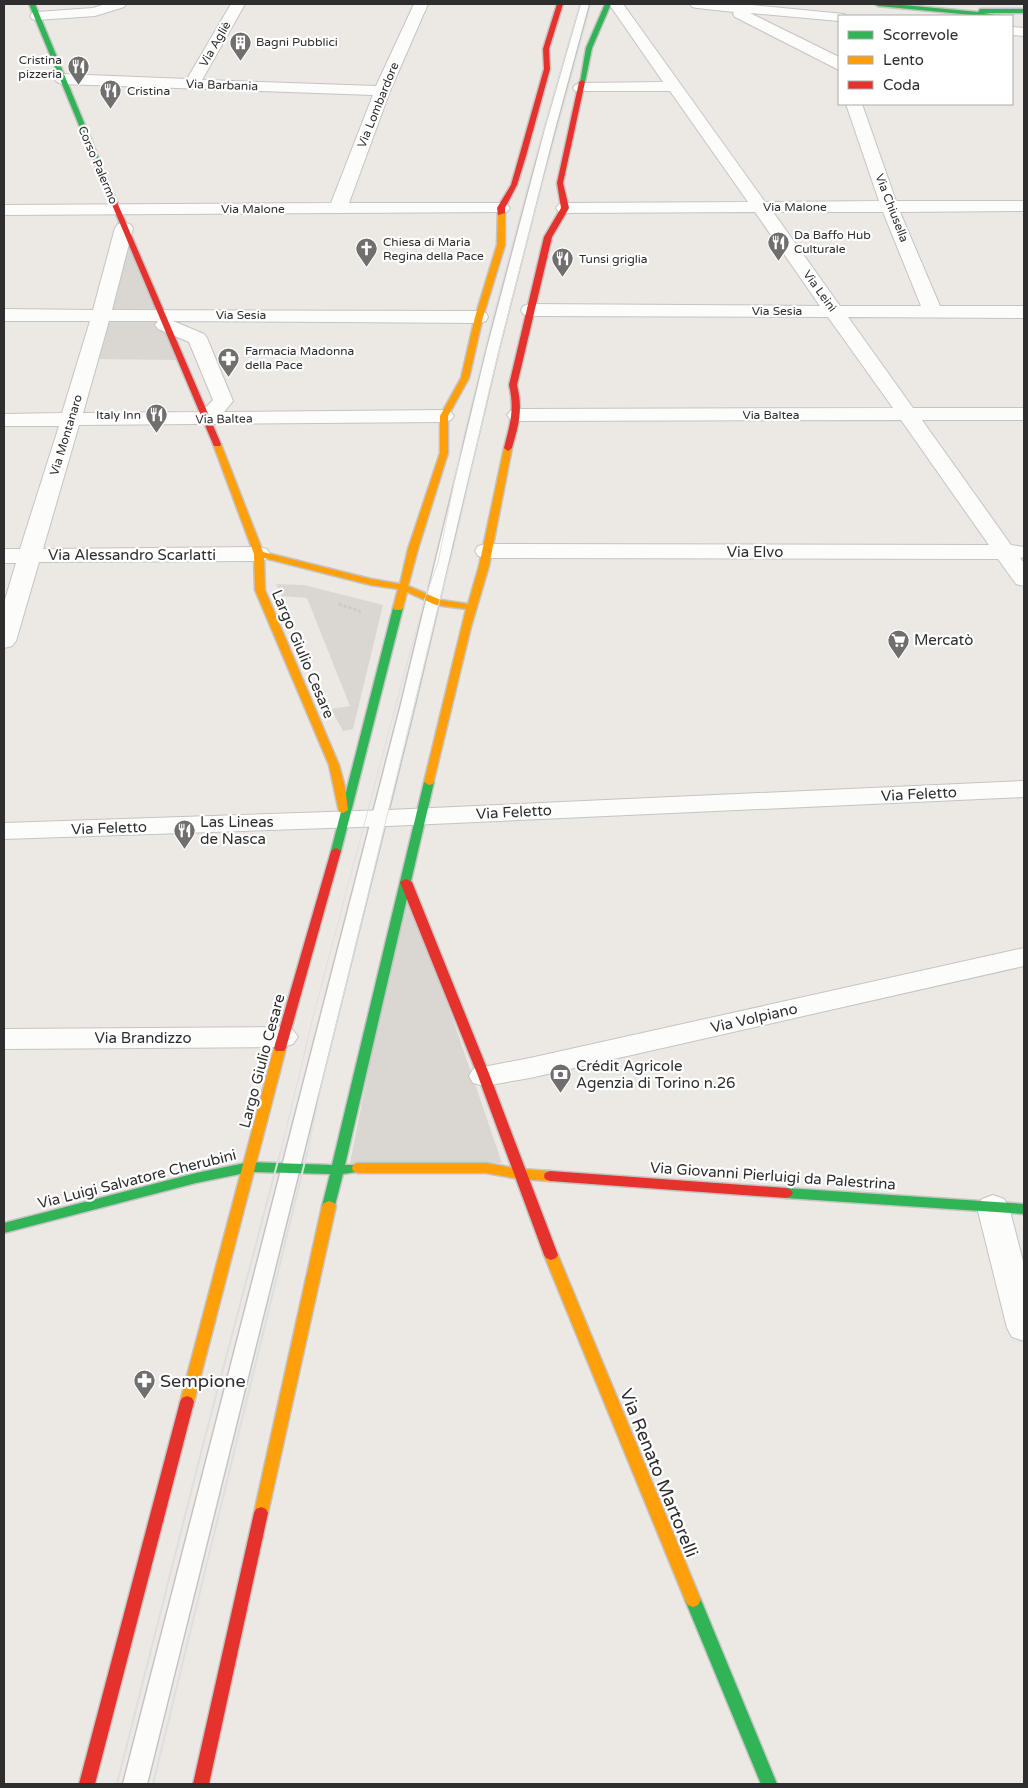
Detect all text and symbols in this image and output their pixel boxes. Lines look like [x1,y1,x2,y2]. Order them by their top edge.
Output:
legend [838,15,1013,105]
street label: Via Agliè [196,19,234,69]
text: Scorrevole [883,26,958,44]
building icon: Bagni Pubblici [228,30,252,61]
place label: Bagni Pubblici [256,35,338,49]
text: Lento [883,51,924,69]
place label: Cristina pizzeria [18,53,62,81]
restaurant icon: Cristina pizzeria [66,55,90,86]
street label: Via Lombardore [354,60,402,150]
text: Coda [883,76,920,94]
street label: Via Barbania [186,77,258,93]
restaurant icon: Cristina [99,79,123,110]
place label: Cristina [127,84,170,98]
street label: Corso Palermo [75,124,121,206]
street label: Via Chiusella [873,172,911,244]
street label: Via Malone [763,200,827,214]
street label: Via Malone [221,202,285,216]
place label: Da Baffo Hub Culturale [794,228,871,256]
restaurant icon: Da Baffo Hub Culturale [766,230,790,261]
place label: Chiesa di Maria Regina della Pace [383,235,484,263]
church icon: Chiesa di Maria Regina della Pace [355,237,379,268]
restaurant icon: Tunsi griglia [551,247,575,278]
place label: Tunsi griglia [579,252,648,266]
street label: Via Leinì [800,267,840,315]
street label: Via Sesia [752,304,802,318]
street label: Via Sesia [216,308,266,322]
place label: Farmacia Madonna della Pace [245,344,354,372]
pharmacy icon: Farmacia Madonna della Pace [217,346,241,377]
street label: Via Montanaro [47,393,85,477]
restaurant icon: Italy Inn [145,403,169,434]
place label: Italy Inn [96,408,141,422]
street label: Via Baltea [742,408,800,422]
street label: Via Baltea [195,412,253,426]
street label: Via Elvo [727,543,783,561]
street label: Via Alessandro Scarlatti [48,546,216,564]
street label: Largo Giulio Cesare [268,587,338,721]
supermarket icon: Mercatò [886,628,910,659]
place label: Mercatò [914,631,973,649]
street label: Via Feletto [881,783,957,805]
street label: Via Feletto [476,801,552,823]
place label: Las Lineas de Nasca [200,813,274,848]
street label: Via Feletto [71,818,147,838]
restaurant icon: Las Lineas de Nasca [172,819,196,850]
street label: Largo Giulio Cesare [235,992,289,1130]
street label: Via Volpiano [709,999,799,1037]
street label: Via Brandizzo [94,1029,192,1047]
place label: Crédit Agricole Agenzia di Torino n.26 [576,1057,736,1092]
bank icon: Crédit Agricole Agenzia di Torino n.26 [548,1063,572,1094]
street label: Via Luigi Salvatore Cherubini [36,1146,238,1212]
street label: Via Giovanni Pierluigi da Palestrina [650,1158,896,1194]
pharmacy icon: Sempione [132,1369,156,1400]
place label: Sempione [160,1370,246,1392]
street label: Via Renato Martorelli [615,1385,703,1561]

